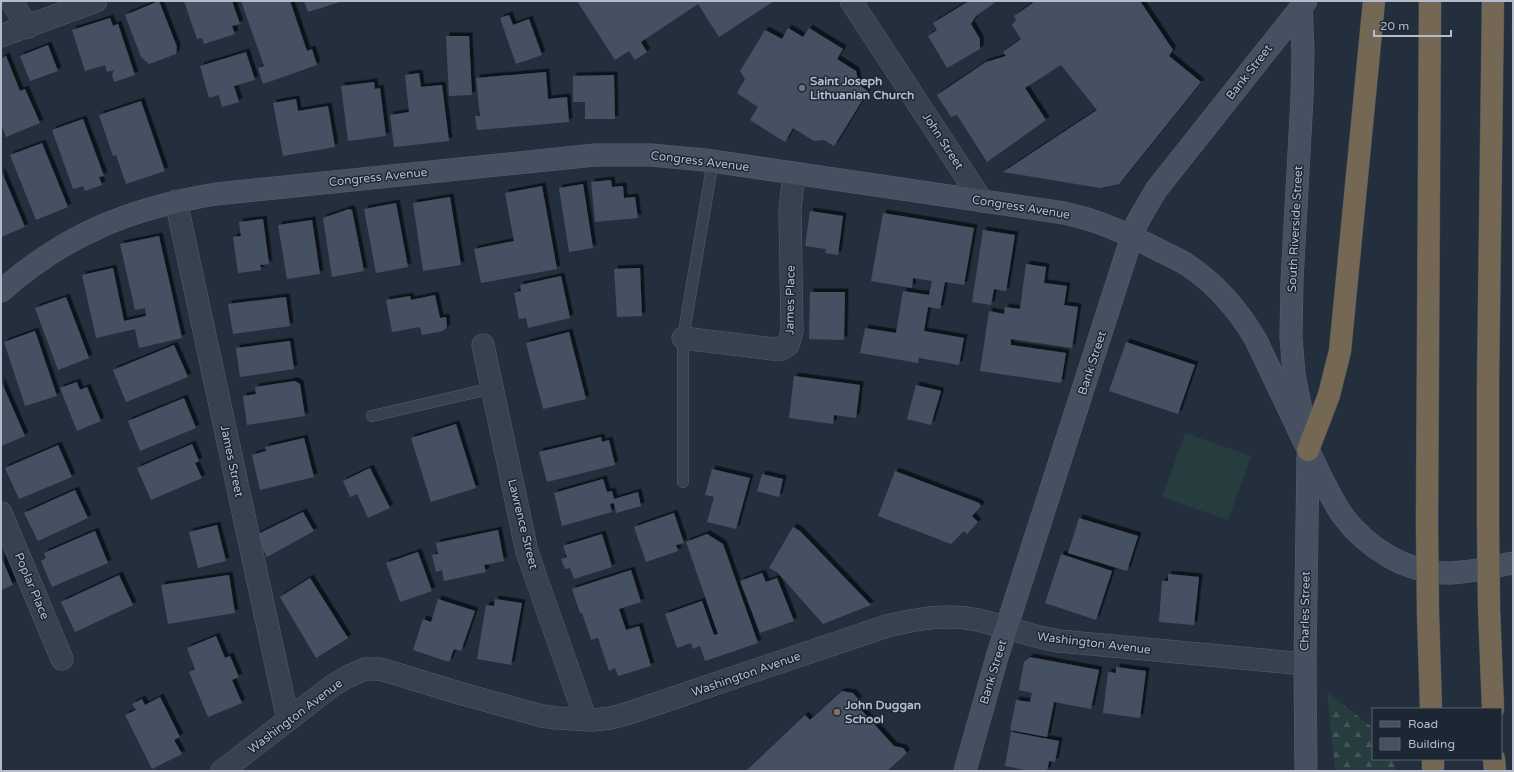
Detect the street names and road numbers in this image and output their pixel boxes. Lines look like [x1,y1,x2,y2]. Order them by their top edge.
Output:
street label: Bank Street [1223,41,1275,102]
street label: John Street [919,110,967,172]
street label: Congress Avenue [650,148,750,174]
street label: Congress Avenue [328,165,428,189]
street label: South Riverside Street [1285,165,1305,293]
street label: Congress Avenue [971,192,1071,222]
street label: James Place [782,265,798,335]
street label: Bank Street [1075,329,1109,397]
street label: James Street [218,424,247,499]
street label: Lawrence Street [505,478,541,571]
street label: Poplar Place [12,551,52,622]
street label: Charles Street [1297,570,1313,651]
street label: Washington Avenue [1036,629,1152,657]
street label: Bank Street [977,638,1010,706]
street label: Washington Avenue [690,649,803,699]
street label: Washington Avenue [245,676,345,756]

